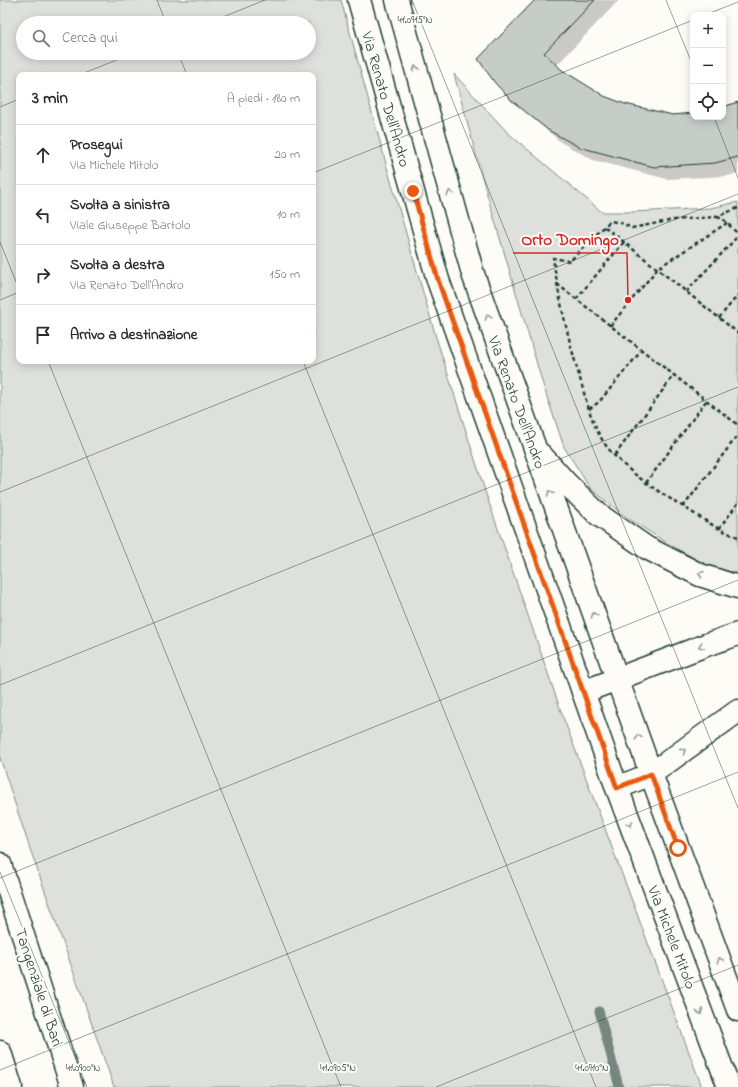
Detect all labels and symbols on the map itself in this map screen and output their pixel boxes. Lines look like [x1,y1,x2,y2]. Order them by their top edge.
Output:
text: 41.0915°N [398,13,433,28]
street label: Via Renato Dell'Andro [354,28,416,170]
one-way arrow [412,64,421,71]
route end [404,182,422,200]
one-way arrow [446,190,455,197]
callout: Orto Domingo [513,224,627,253]
text: Orto Domingo [521,228,619,255]
one-way arrow [484,314,492,321]
street label: Via Renato Dell'Andro [481,332,551,473]
one-way arrow [546,489,555,496]
one-way arrow [697,571,704,579]
one-way arrow [590,612,599,619]
one-way arrow [698,642,705,650]
one-way arrow [634,734,643,741]
one-way arrow [678,749,685,756]
one-way arrow [626,821,634,828]
route start [669,839,687,857]
street label: Via Michele Mitolo [640,882,702,993]
street label: Tangenziale di Bari [8,925,69,1050]
one-way arrow [716,957,724,964]
one-way arrow [696,1008,704,1015]
text: 41.0900°N [66,1061,101,1076]
text: 41.0905°N [320,1061,356,1076]
text: 41.0910°N [575,1061,609,1076]

